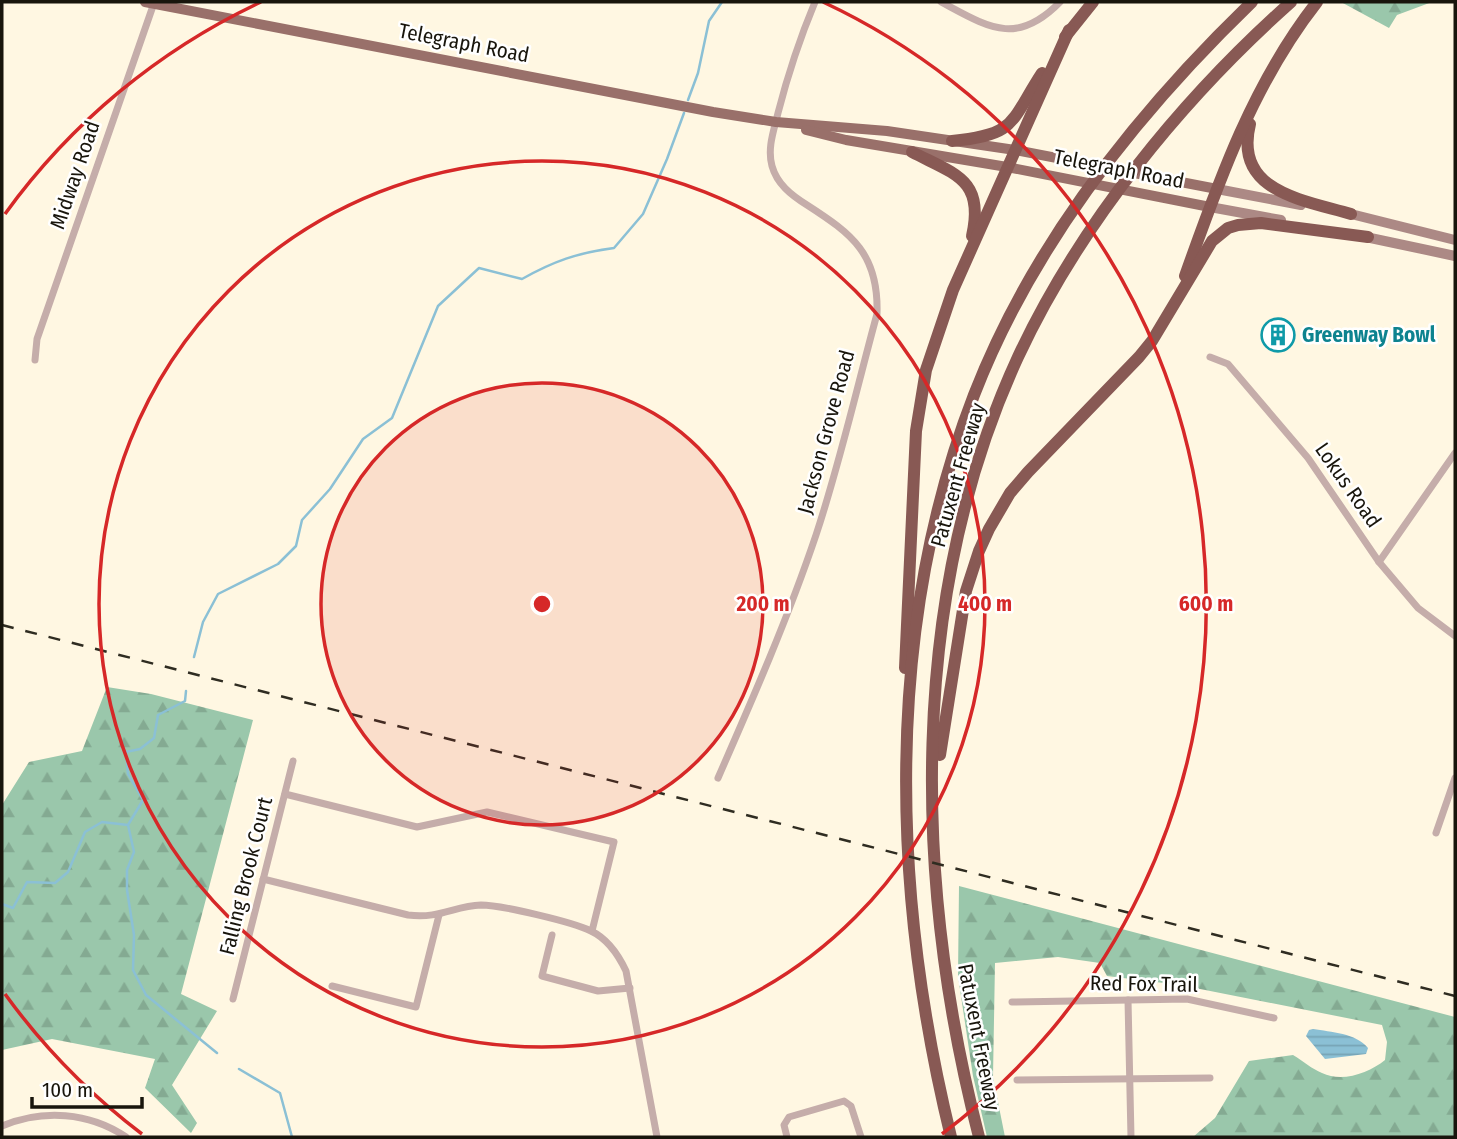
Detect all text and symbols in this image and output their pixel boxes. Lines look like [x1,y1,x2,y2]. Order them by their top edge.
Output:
street label: Telegraph Road [397,18,531,68]
street label: Midway Road [44,117,106,233]
street label: Telegraph Road [1052,144,1186,194]
building icon: Greenway Bowl [1259,316,1297,354]
place label: Greenway Bowl [1302,322,1436,348]
street label: Jackson Grove Road [792,347,860,517]
street label: Patuxent Freeway [925,399,991,550]
street label: Lokus Road [1309,437,1387,533]
text: 200 m [735,591,790,617]
text: 400 m [958,591,1012,617]
text: 600 m [1179,591,1233,617]
centre of rings [530,592,554,616]
street label: Falling Brook Court [214,794,278,958]
street label: Patuxent Freeway [952,961,1006,1113]
street label: Red Fox Trail [1090,970,1199,998]
scale bar [32,1066,142,1110]
text: 100 m [42,1077,93,1103]

